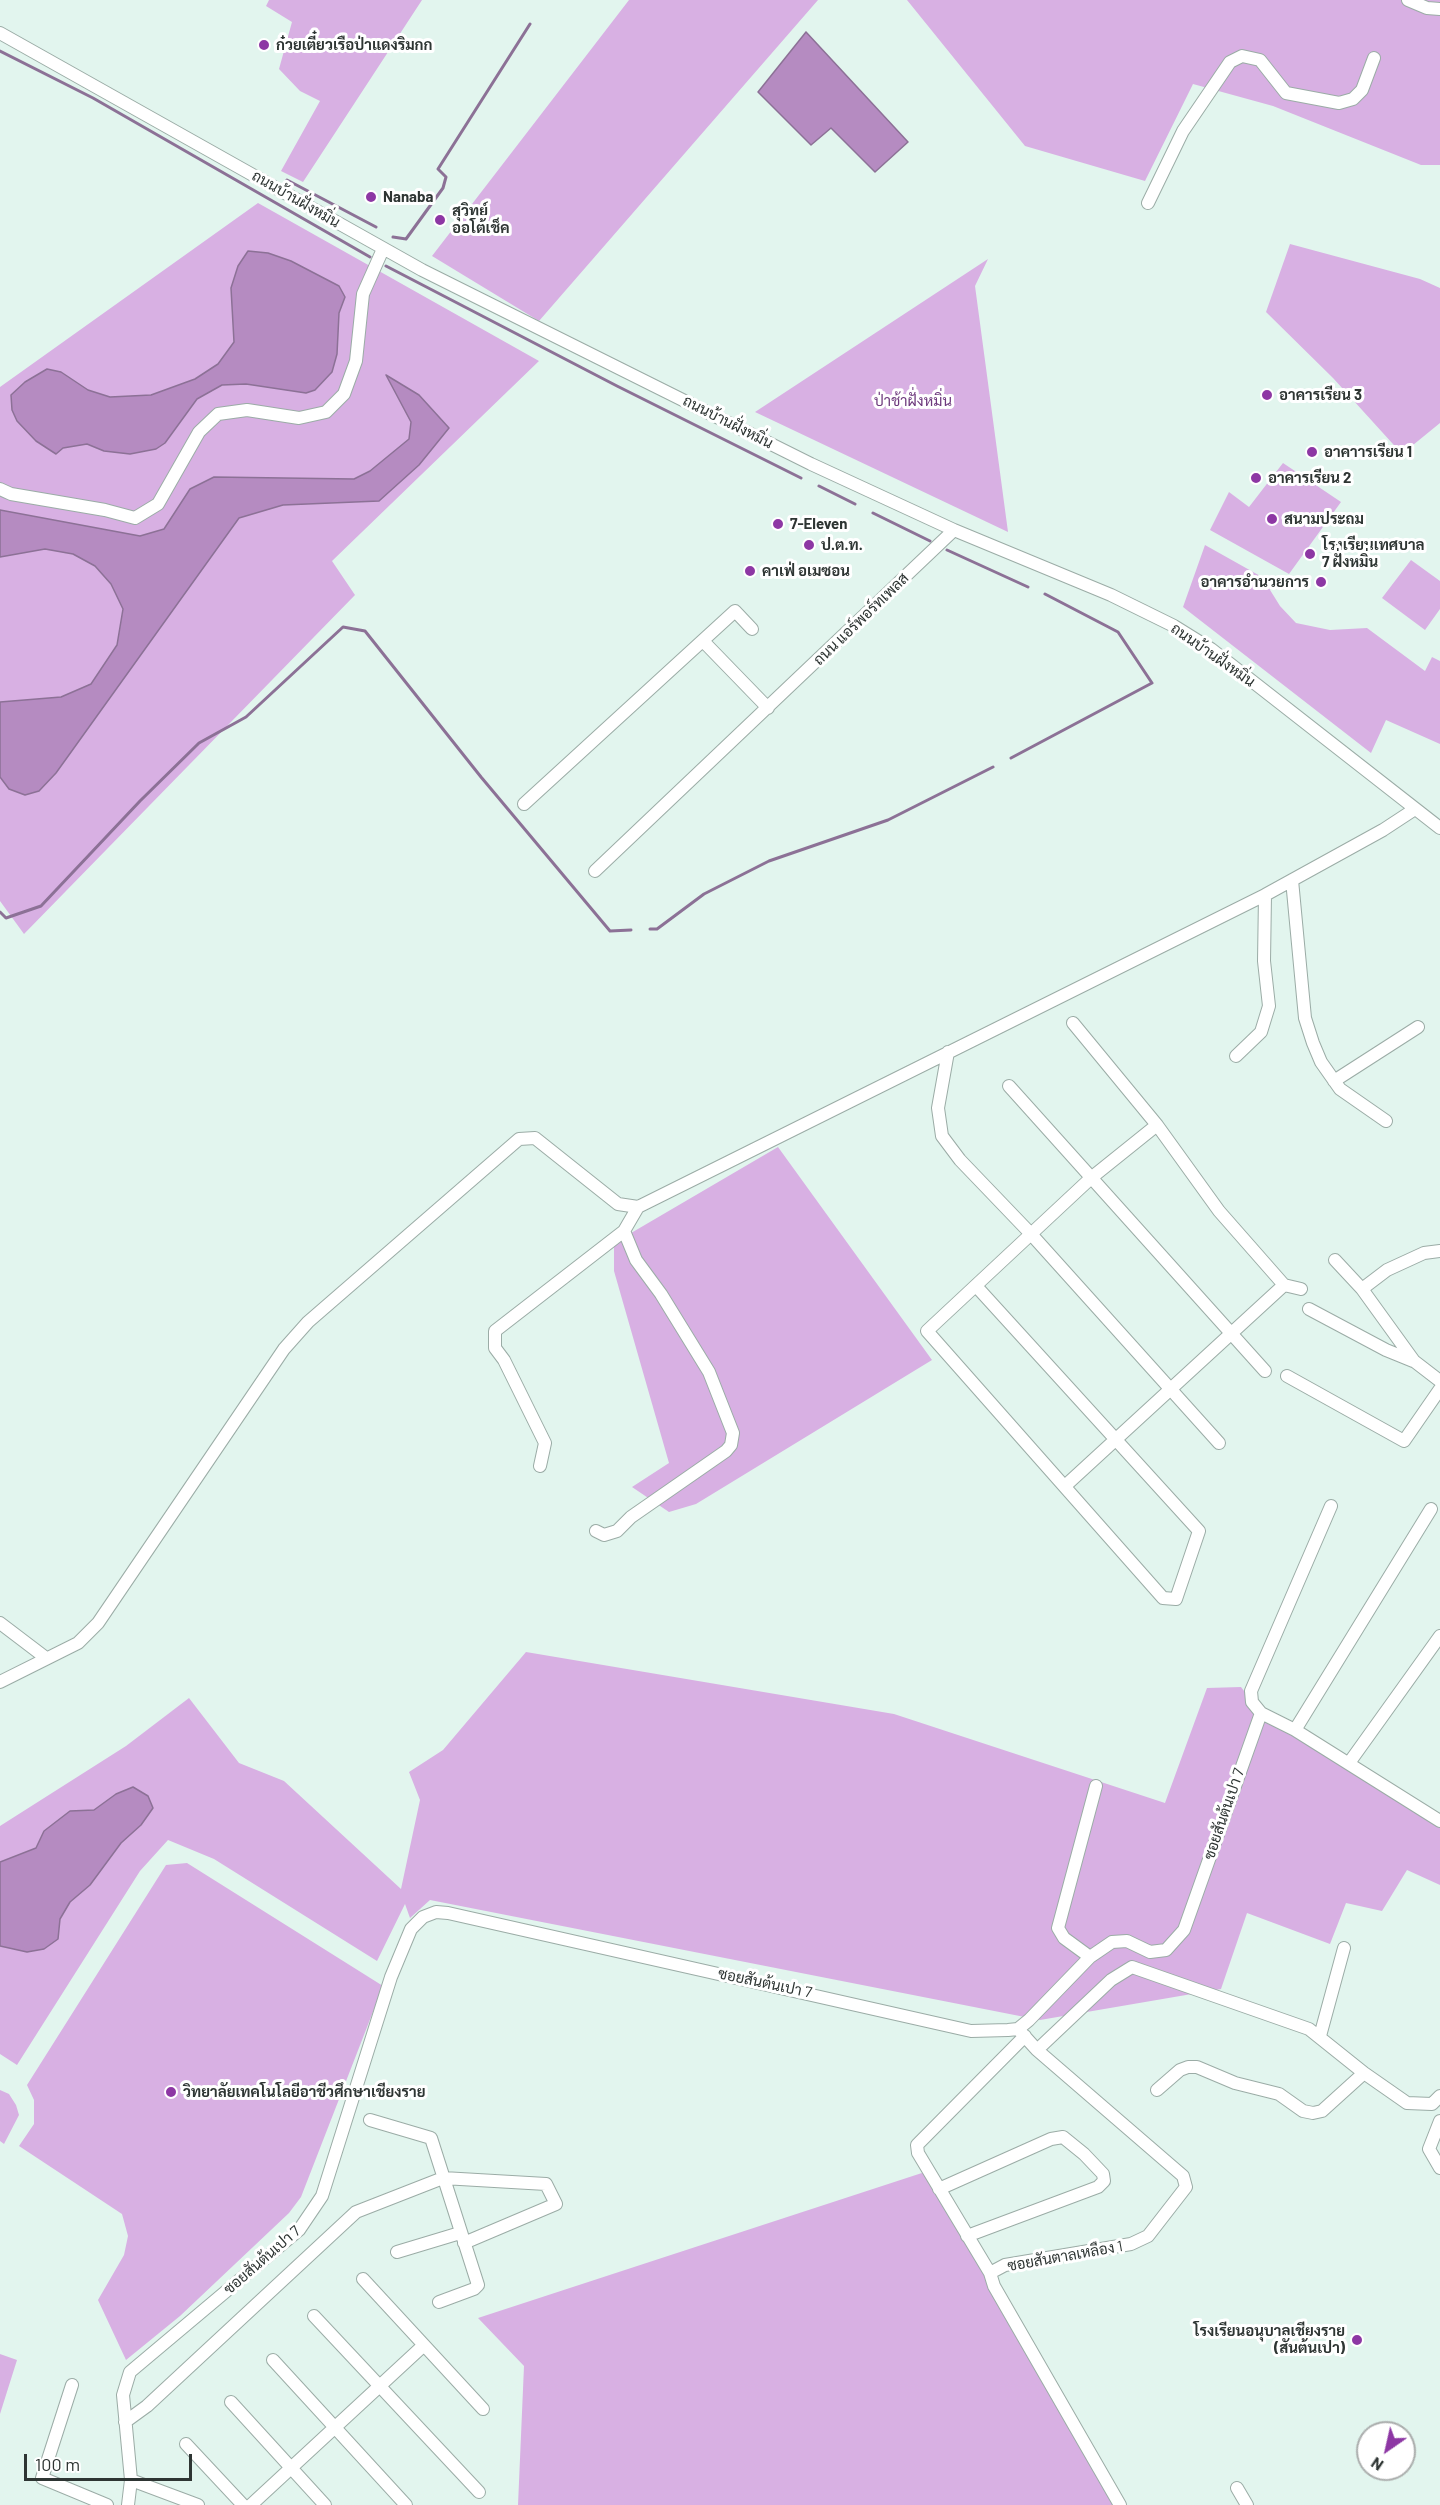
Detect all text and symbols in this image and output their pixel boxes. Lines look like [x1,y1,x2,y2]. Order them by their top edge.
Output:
place label: ก๋วยเตี๋ยวเรือป่าแดงริมกก [276,36,432,54]
marker: ก๋วยเตี๋ยวเรือป่าแดงริมกก [257,38,271,52]
street label: ถนนบ้านฝั่งหมิ่น [249,167,343,231]
place label: Nanaba [383,188,433,206]
marker: Nanaba [364,190,378,204]
place label: สุวิทย์ ออโต้เช็ค [452,202,510,237]
marker: สุวิทย์ ออโต้เช็ค [433,213,447,227]
place label: อาคารเรียน 3 [1279,386,1362,404]
marker: อาคารเรียน 3 [1260,388,1274,402]
street label: ถนนบ้านฝั่งหมิ่น [680,392,776,452]
park label: ป่าช้าฝั่งหมิ่น [874,392,952,410]
place label: อาคาารเรียน 1 [1324,443,1412,461]
marker: อาคาารเรียน 1 [1305,445,1319,459]
place label: อาคารเรียน 2 [1268,469,1351,487]
marker: อาคารเรียน 2 [1249,471,1263,485]
place label: สนามประถม [1284,510,1364,528]
marker: สนามประถม [1265,512,1279,526]
place label: 7-Eleven [790,515,847,533]
marker: 7-Eleven [771,517,785,531]
place label: ป.ต.ท. [821,536,863,554]
place label: โรงเรียนเทศบาล 7 ฝั่งหมิ่น [1322,536,1425,571]
marker: ป.ต.ท. [802,538,816,552]
marker: โรงเรียนเทศบาล 7 ฝั่งหมิ่น [1303,547,1317,561]
place label: คาเฟ่ อเมซอน [762,562,850,580]
marker: คาเฟ่ อเมซอน [743,564,757,578]
street label: ถนน แอร์พอร์ทเพลส [810,569,912,669]
place label: อาคารอำนวยการ [1201,573,1309,591]
marker: อาคารอำนวยการ [1314,575,1328,589]
street label: ถนนบ้านฝั่งหมิ่น [1167,619,1259,691]
street label: ซอยสันต้นเปา 7 [1200,1766,1248,1862]
street label: ซอยสันต้นเปา 7 [716,1964,814,2002]
place label: วิทยาลัยเทคโนโลยีอาชีวศึกษาเชียงราย [183,2083,425,2101]
marker: วิทยาลัยเทคโนโลยีอาชีวศึกษาเชียงราย [164,2085,178,2099]
street label: ซอยสันต้นเปา 7 [220,2222,304,2298]
street label: ซอยสันตาลเหลือง 1 [1006,2237,1124,2275]
place label: โรงเรียนอนุบาลเชียงราย (สันต้นเปา) [1193,2322,1345,2357]
marker: โรงเรียนอนุบาลเชียงราย (สันต้นเปา) [1350,2333,1364,2347]
north arrow [1356,2421,1416,2481]
scale bar [27,2442,195,2480]
text: 100 m [35,2453,80,2475]
text: N [1367,2454,1387,2476]

